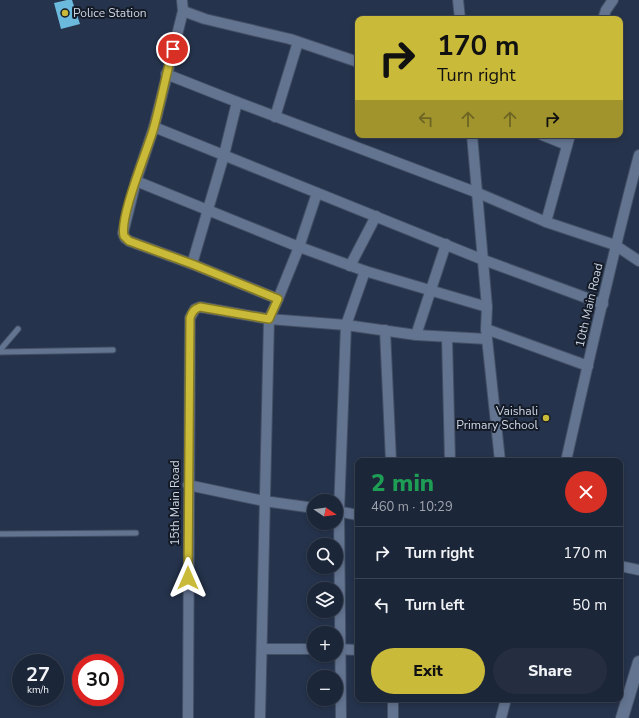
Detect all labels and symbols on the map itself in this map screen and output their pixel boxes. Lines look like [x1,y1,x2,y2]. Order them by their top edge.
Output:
place label: Police Station [73,5,147,21]
marker: Police Station [60,8,70,18]
pin [156,32,190,66]
street label: 10th Main Road [572,261,606,349]
place label: Vaishali Primary School [456,403,538,433]
marker: Vaishali Primary School [541,413,551,423]
street label: 15th Main Road [167,460,183,546]
north arrow [307,494,343,530]
position arrow [167,557,209,599]
speed limit sign: 30 [72,654,124,706]

